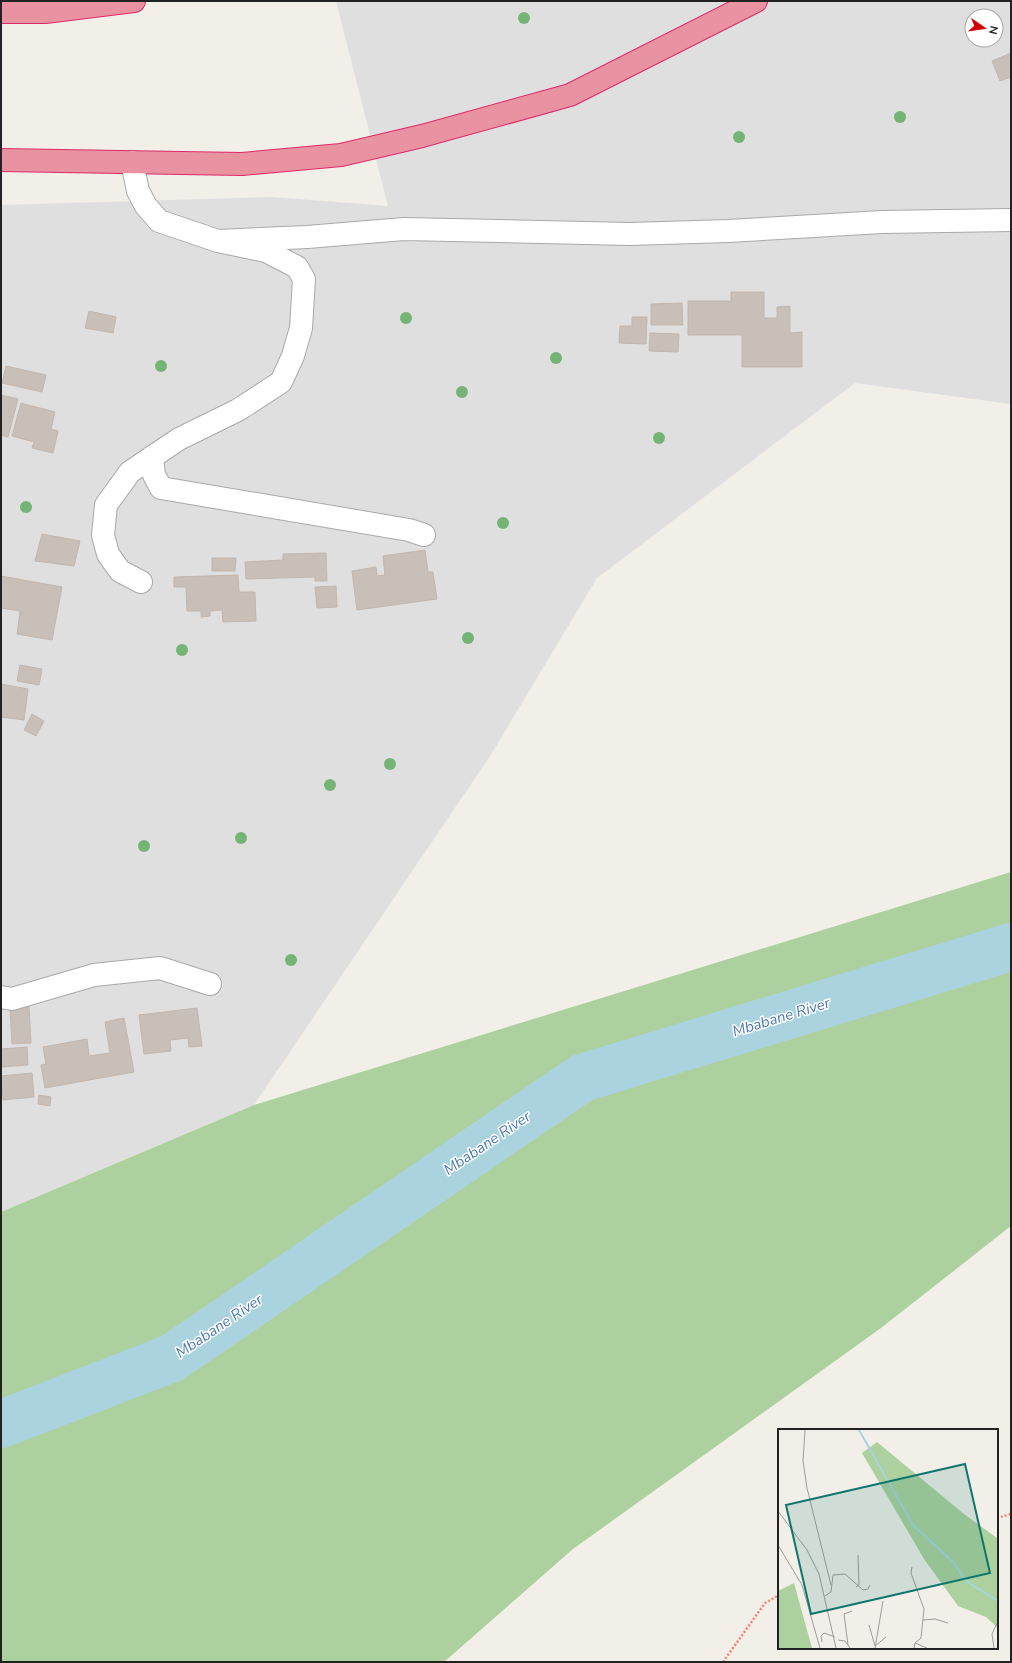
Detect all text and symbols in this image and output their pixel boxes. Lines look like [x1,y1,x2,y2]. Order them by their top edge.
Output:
north arrow [964,8,1004,48]
text: N [985,24,1001,36]
water label: Mbabane River [730,992,833,1041]
water label: Mbabane River [440,1106,535,1180]
water label: Mbabane River [172,1289,267,1363]
inset map [778,1429,998,1649]

